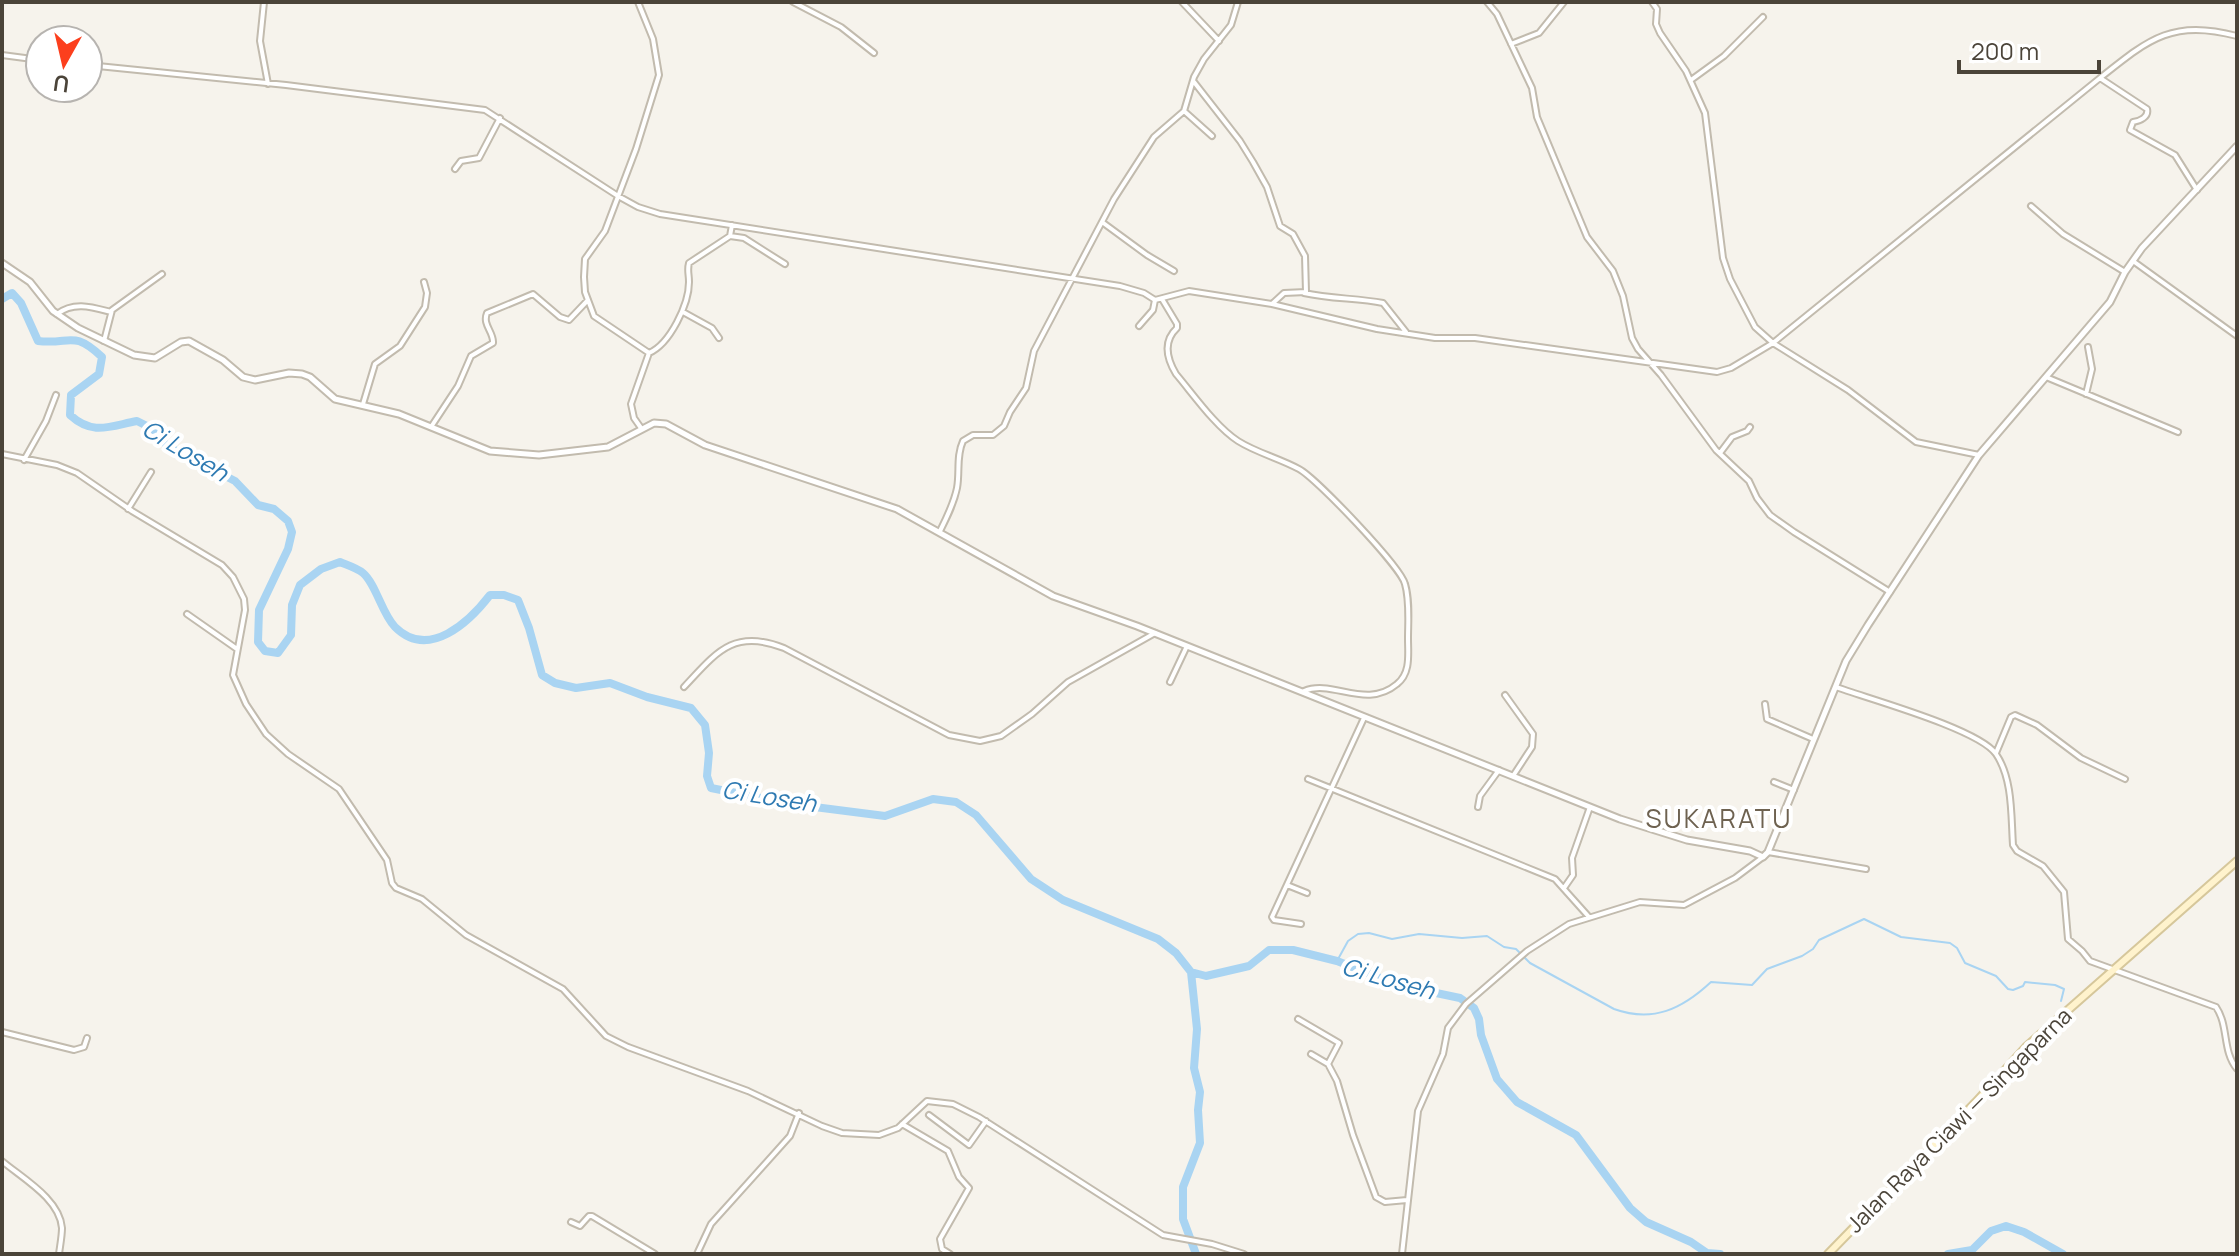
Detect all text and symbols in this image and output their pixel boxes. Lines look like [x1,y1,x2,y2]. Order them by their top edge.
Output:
north arrow [24,24,104,104]
scale bar [1959,24,2099,74]
text: 200 m [1971,34,2039,67]
text: U [51,68,71,100]
water label: Ci Loseh [137,411,236,489]
water label: Ci Loseh [720,772,819,819]
district label: SUKARATU [1645,800,1793,836]
water label: Ci Loseh [1338,949,1439,1007]
street label: Jalan Raya Ciawi — Singaparna [1840,1001,2078,1239]

